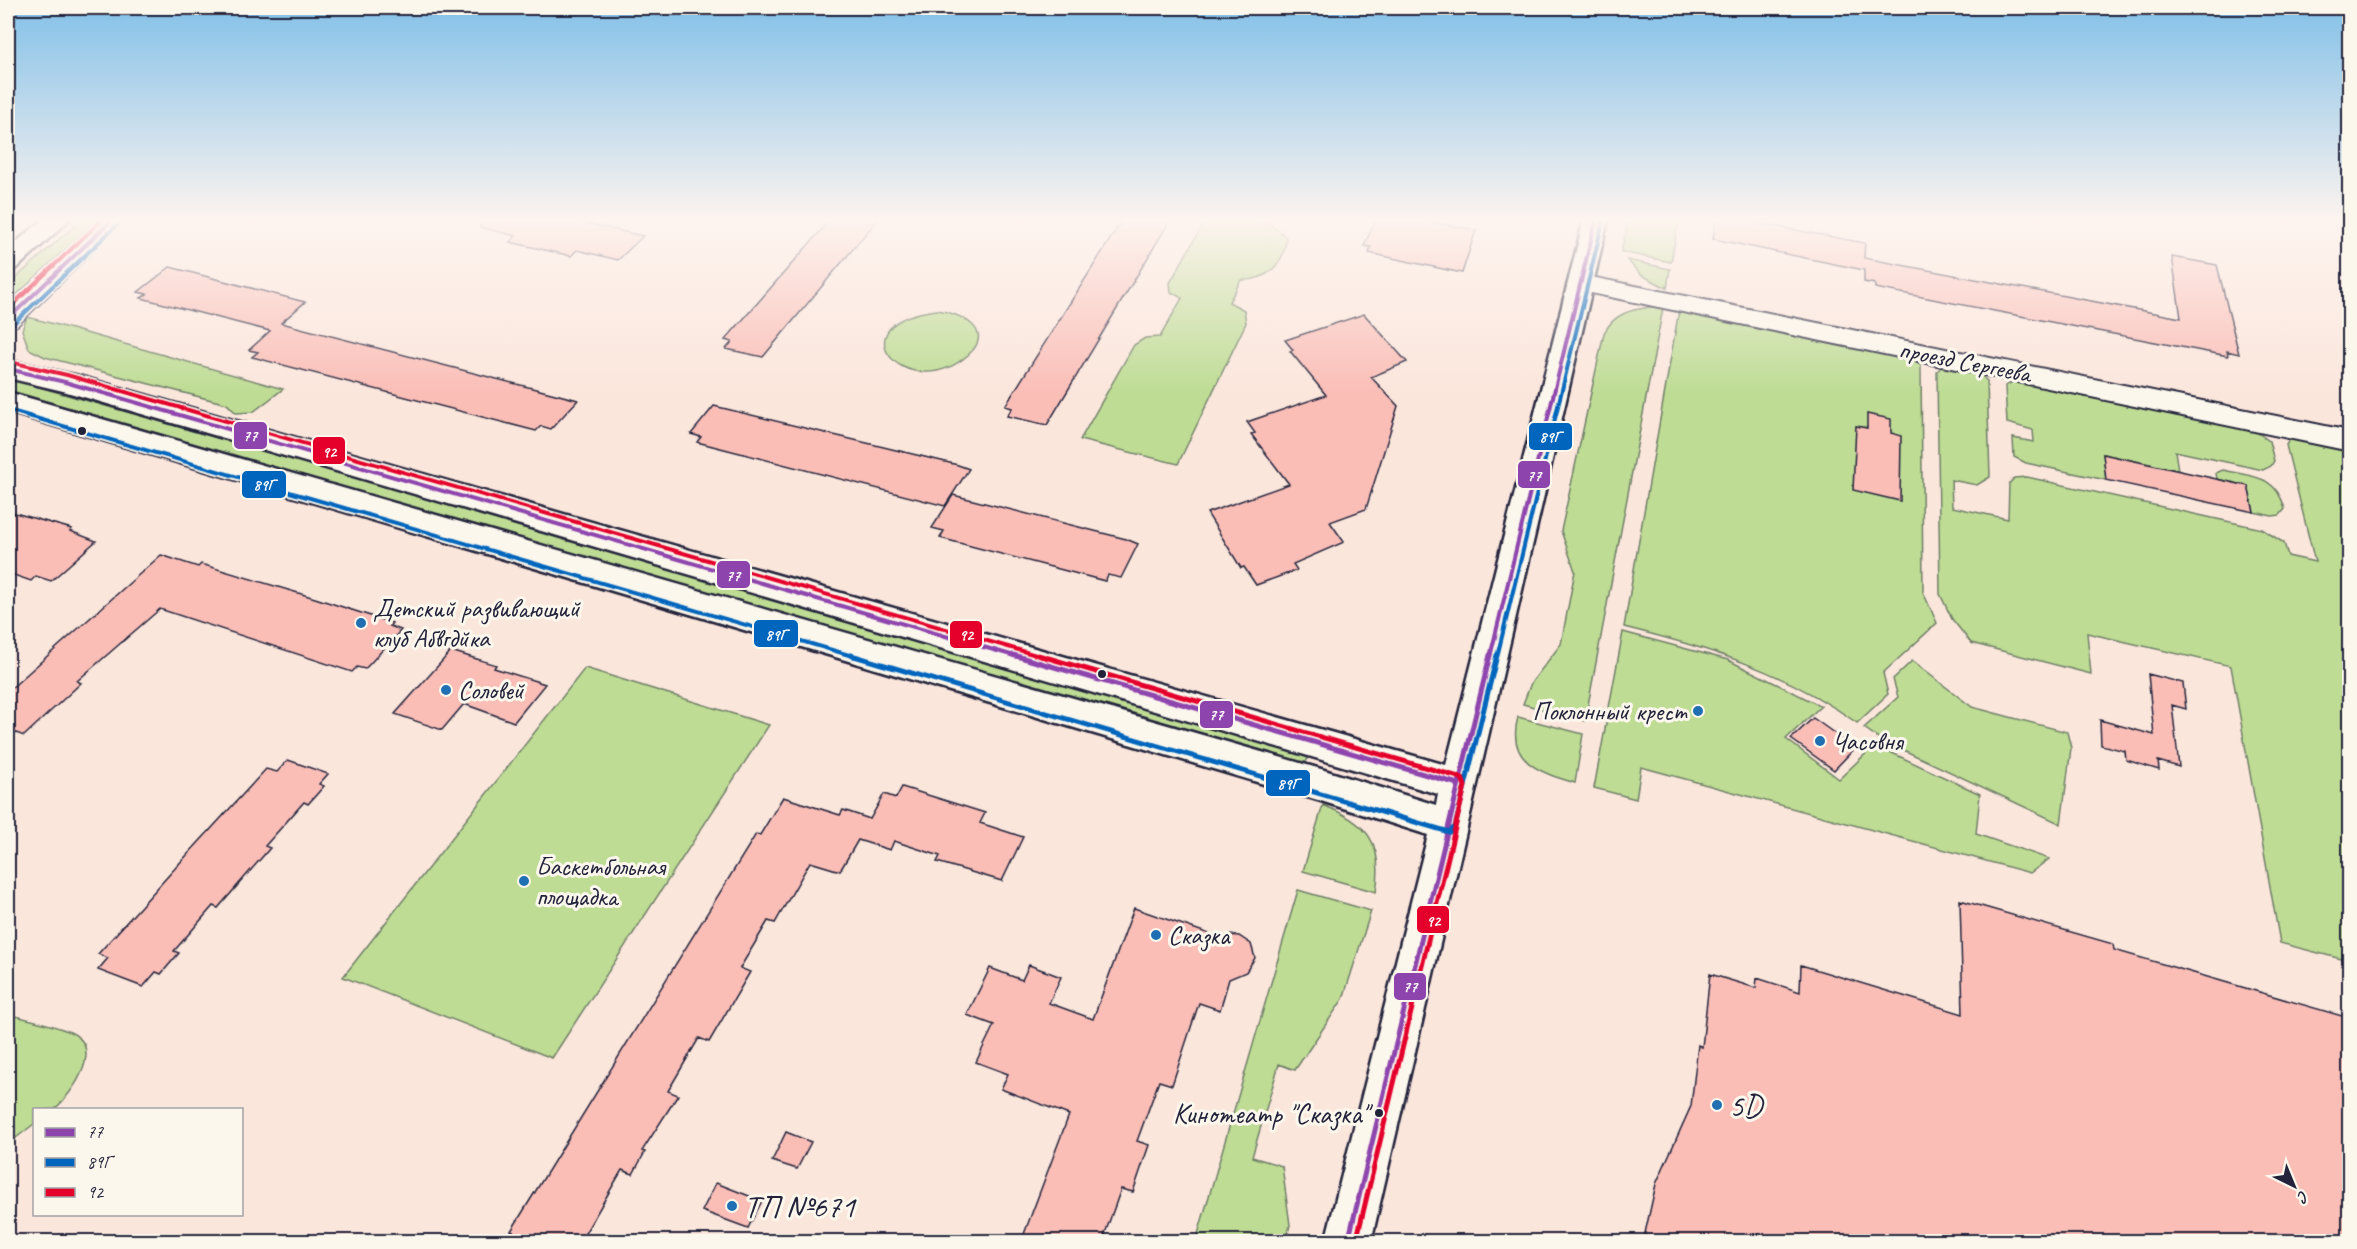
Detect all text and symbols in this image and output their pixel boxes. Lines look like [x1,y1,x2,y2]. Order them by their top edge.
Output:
street label: проезд Сергеева [1896,333,2036,391]
line badge: 77 [233,421,268,450]
line badge: 89Г [1528,422,1573,451]
unlabelled marker [76,425,88,437]
text: 77 [243,426,259,446]
text: 89Г [1539,427,1564,447]
line badge: 92 [312,436,346,465]
text: 92 [322,442,338,462]
line badge: 77 [1517,460,1551,489]
text: 77 [1527,466,1543,486]
line badge: 89Г [241,470,287,499]
text: 89Г [253,475,278,495]
line badge: 77 [716,560,751,589]
text: 77 [726,566,742,586]
place label: Детский развивающий клуб Абвгдйка [373,592,582,655]
marker: Детский развивающий клуб Абвгдйка [354,616,368,630]
line badge: 89Г [753,619,799,648]
line badge: 92 [949,620,983,649]
text: 89Г [765,625,790,645]
text: 92 [959,625,975,645]
unlabelled marker [1096,668,1108,680]
place label: Соловей [458,674,526,707]
marker: Соловей [439,683,453,697]
place label: Поклонный крест [1533,695,1688,728]
line badge: 77 [1199,700,1234,729]
marker: Поклонный крест [1691,704,1705,718]
text: 77 [1209,705,1225,725]
place label: Часовня [1832,725,1905,758]
marker: Часовня [1813,734,1827,748]
line badge: 89Г [1265,769,1311,797]
text: 89Г [1277,774,1302,794]
place label: Баскетбольная площадка [536,850,667,913]
marker: Баскетбольная площадка [517,874,531,888]
line badge: 92 [1416,905,1450,934]
text: 92 [1426,911,1442,931]
place label: Сказка [1168,919,1231,952]
marker: Сказка [1149,928,1163,942]
line badge: 77 [1393,972,1427,1001]
text: 77 [1403,977,1419,997]
place label: 5D [1729,1085,1764,1126]
place label: Кинотеатр "Сказка" [1173,1096,1373,1131]
marker: 5D [1710,1098,1724,1112]
marker: Кинотеатр "Сказка" [1373,1107,1385,1119]
legend [33,1108,243,1216]
text: 77 [87,1121,104,1143]
text: 89Г [87,1151,115,1173]
north arrow [2264,1156,2324,1216]
text: 92 [87,1181,105,1203]
place label: ТП №671 [744,1186,857,1227]
text: С [2292,1186,2313,1208]
marker: ТП №671 [725,1199,739,1213]

